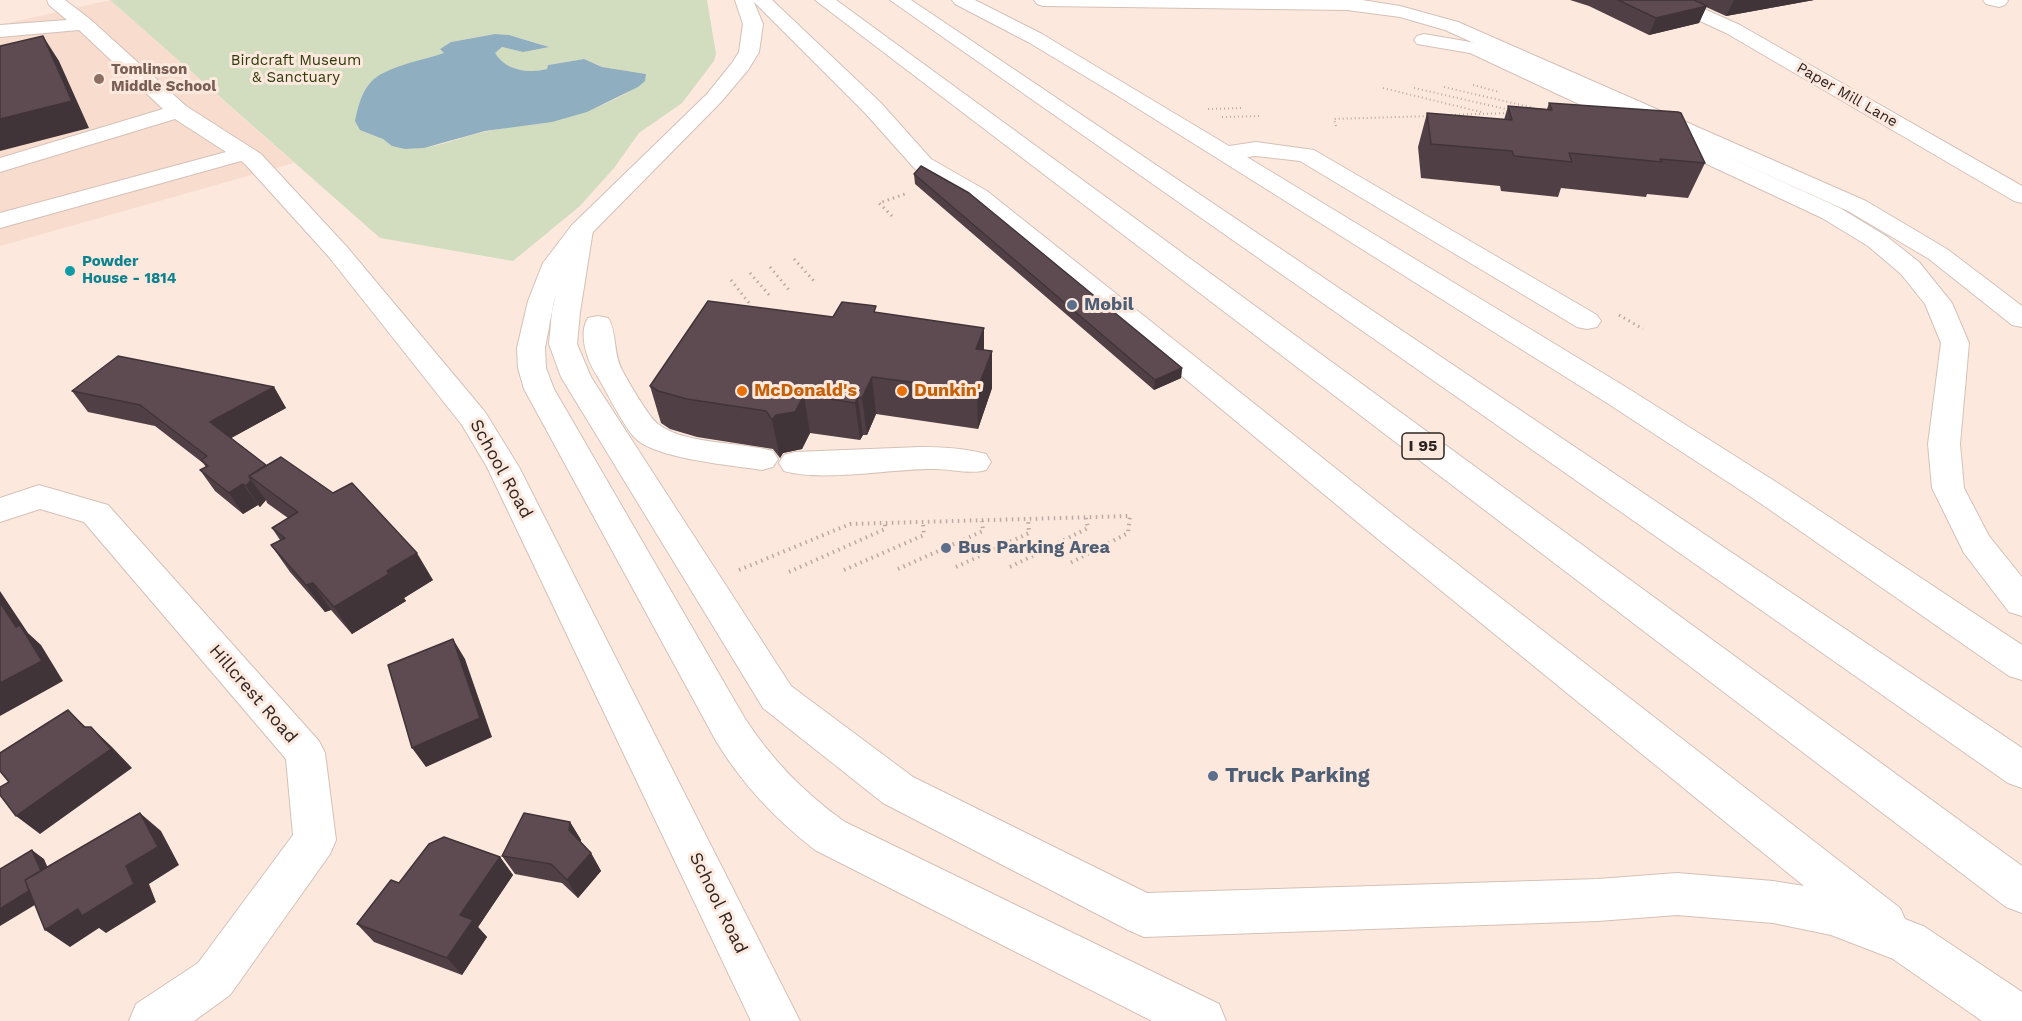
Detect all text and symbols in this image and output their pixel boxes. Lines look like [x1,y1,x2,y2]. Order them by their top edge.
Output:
park label: Birdcraft Museum & Sanctuary [231,52,361,87]
street label: Paper Mill Lane [1793,59,1901,131]
place label: Tomlinson Middle School [111,61,216,96]
marker: Tomlinson Middle School [92,72,106,86]
place label: Powder House - 1814 [82,253,177,288]
marker: Powder House - 1814 [63,264,77,278]
place label: Mobil [1084,294,1134,316]
marker: Mobil [1065,298,1079,312]
place label: McDonald's [754,380,857,402]
place label: Dunkin' [914,380,981,402]
marker: McDonald's [735,384,749,398]
marker: Dunkin' [895,384,909,398]
street label: School Road [465,416,537,522]
road number: I 95 [1402,433,1444,459]
place label: Bus Parking Area [958,537,1110,559]
marker: Bus Parking Area [939,541,953,555]
street label: Hillcrest Road [204,640,302,748]
place label: Truck Parking [1225,763,1370,789]
marker: Truck Parking [1206,769,1220,783]
street label: School Road [684,849,752,957]

